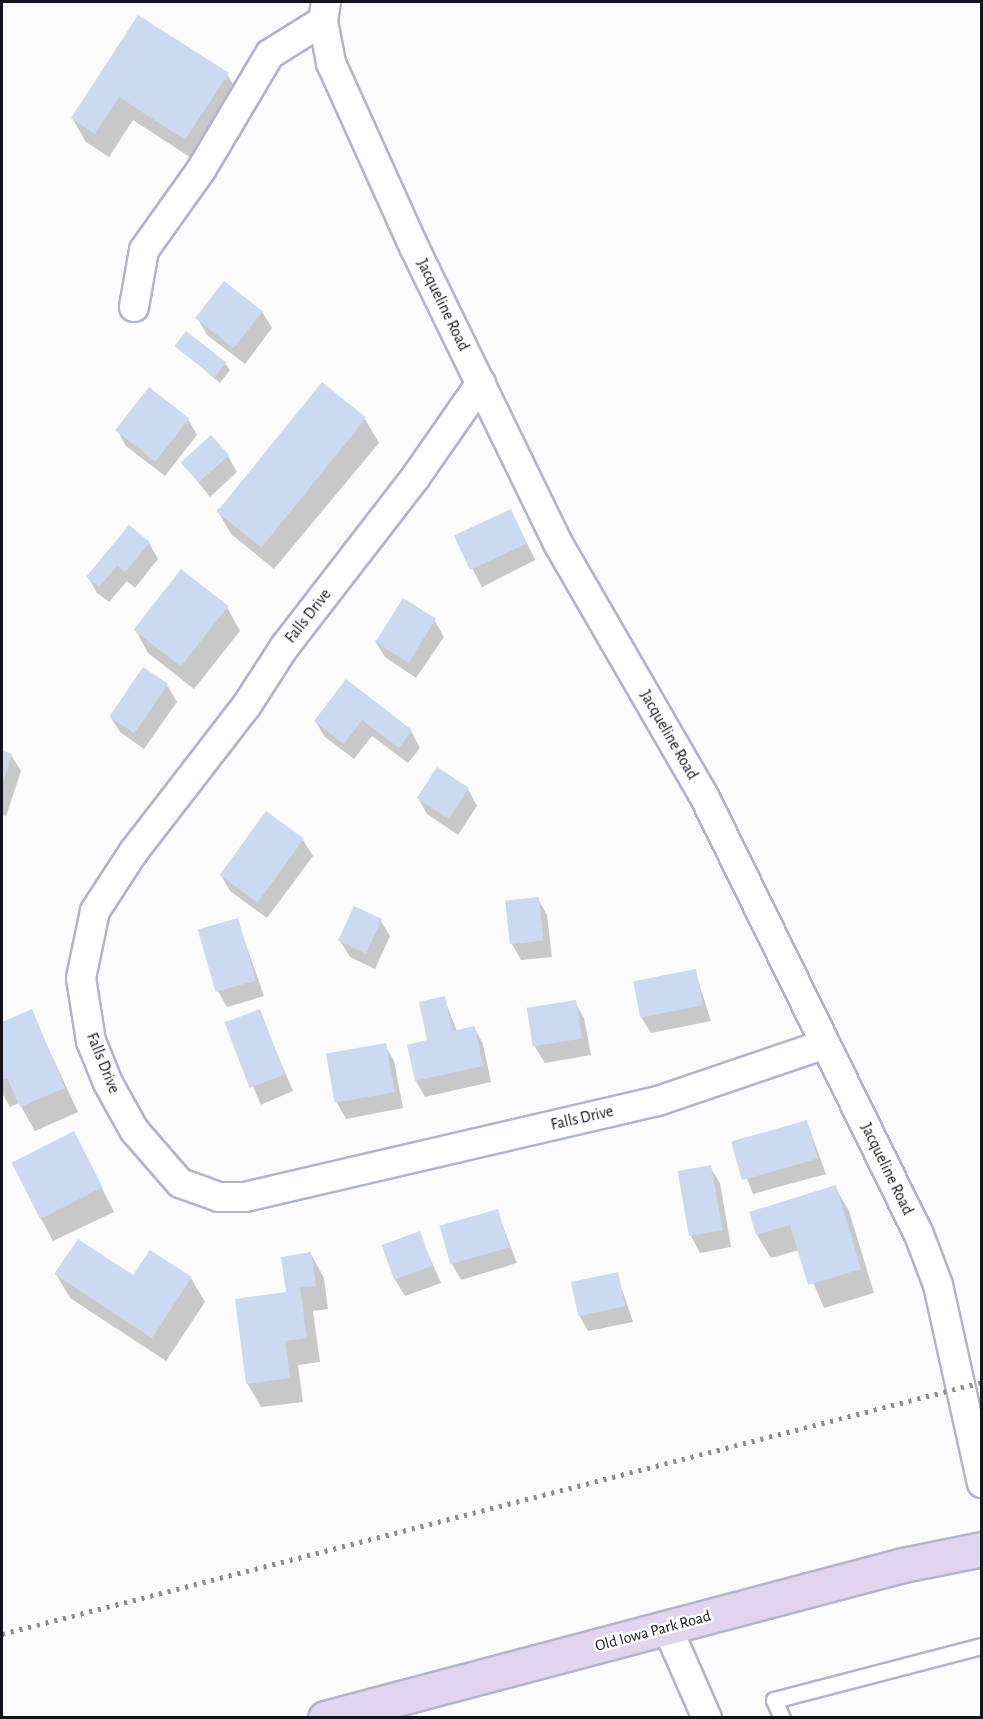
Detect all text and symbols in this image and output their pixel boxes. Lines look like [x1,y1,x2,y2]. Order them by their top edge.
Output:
street label: Jacqueline Road [413,256,473,354]
street label: Falls Drive [281,585,335,647]
street label: Jacqueline Road [636,687,702,783]
street label: Falls Drive [82,1030,124,1096]
street label: Falls Drive [549,1101,615,1135]
street label: Jacqueline Road [857,1120,917,1218]
street label: Old Iowa Park Road [593,1606,713,1656]

